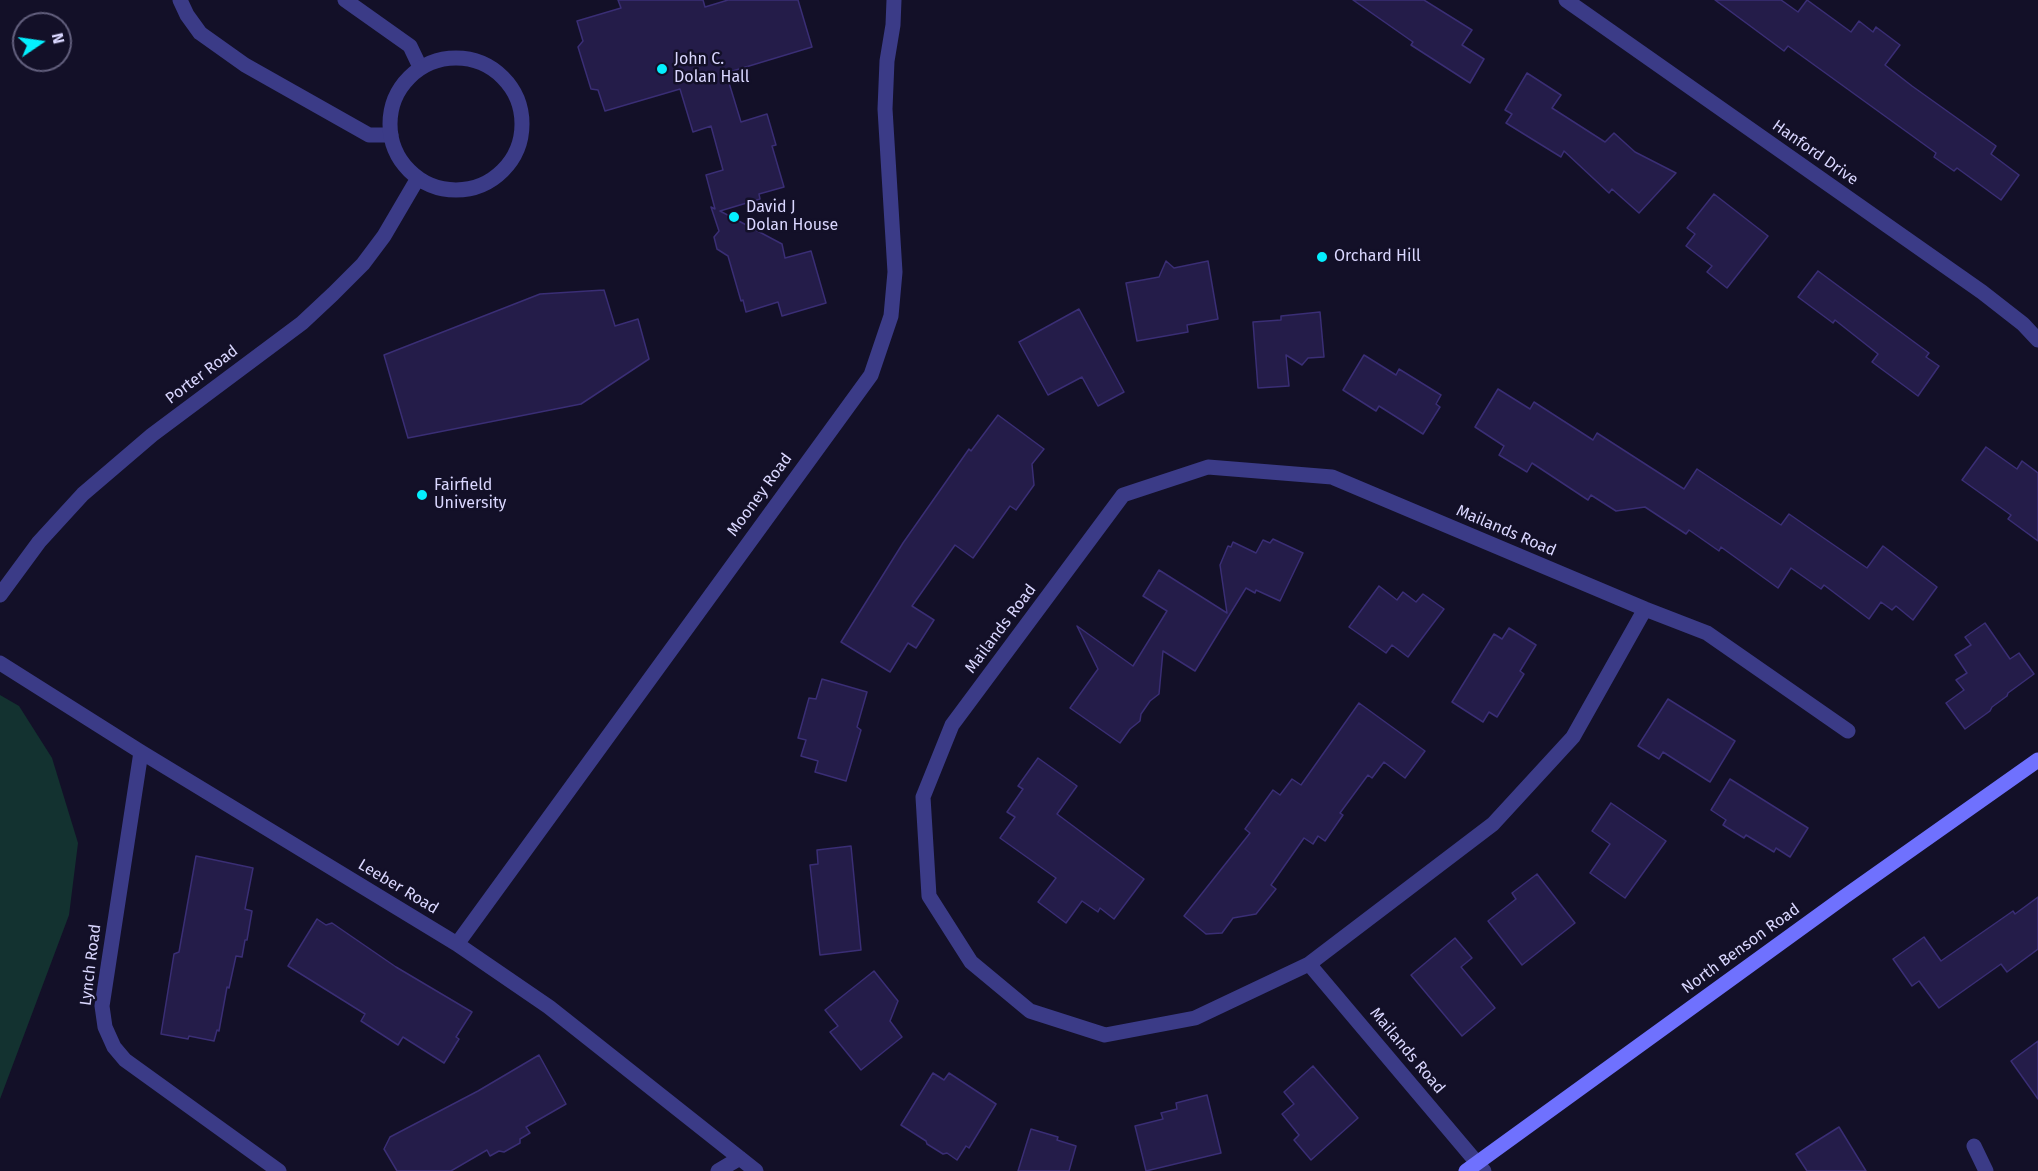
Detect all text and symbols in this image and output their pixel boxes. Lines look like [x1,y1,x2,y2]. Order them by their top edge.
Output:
north arrow [12,12,72,72]
text: N [48,31,69,46]
place label: John C. Dolan Hall [674,50,749,88]
marker: John C. Dolan Hall [655,62,669,76]
street label: Hanford Drive [1768,116,1862,190]
place label: David J Dolan House [746,198,838,236]
marker: David J Dolan House [727,210,741,224]
place label: Orchard Hill [1334,247,1421,267]
marker: Orchard Hill [1315,250,1329,264]
street label: Porter Road [162,341,242,409]
street label: Mooney Road [723,450,797,540]
place label: Fairfield University [434,476,506,514]
marker: Fairfield University [415,488,429,502]
street label: Mailands Road [1453,501,1559,561]
street label: Mailands Road [961,581,1041,677]
street label: Leeber Road [354,855,442,919]
street label: North Benson Road [1678,900,1804,998]
street label: Lynch Road [76,923,106,1007]
street label: Mailands Road [1365,1004,1449,1098]

